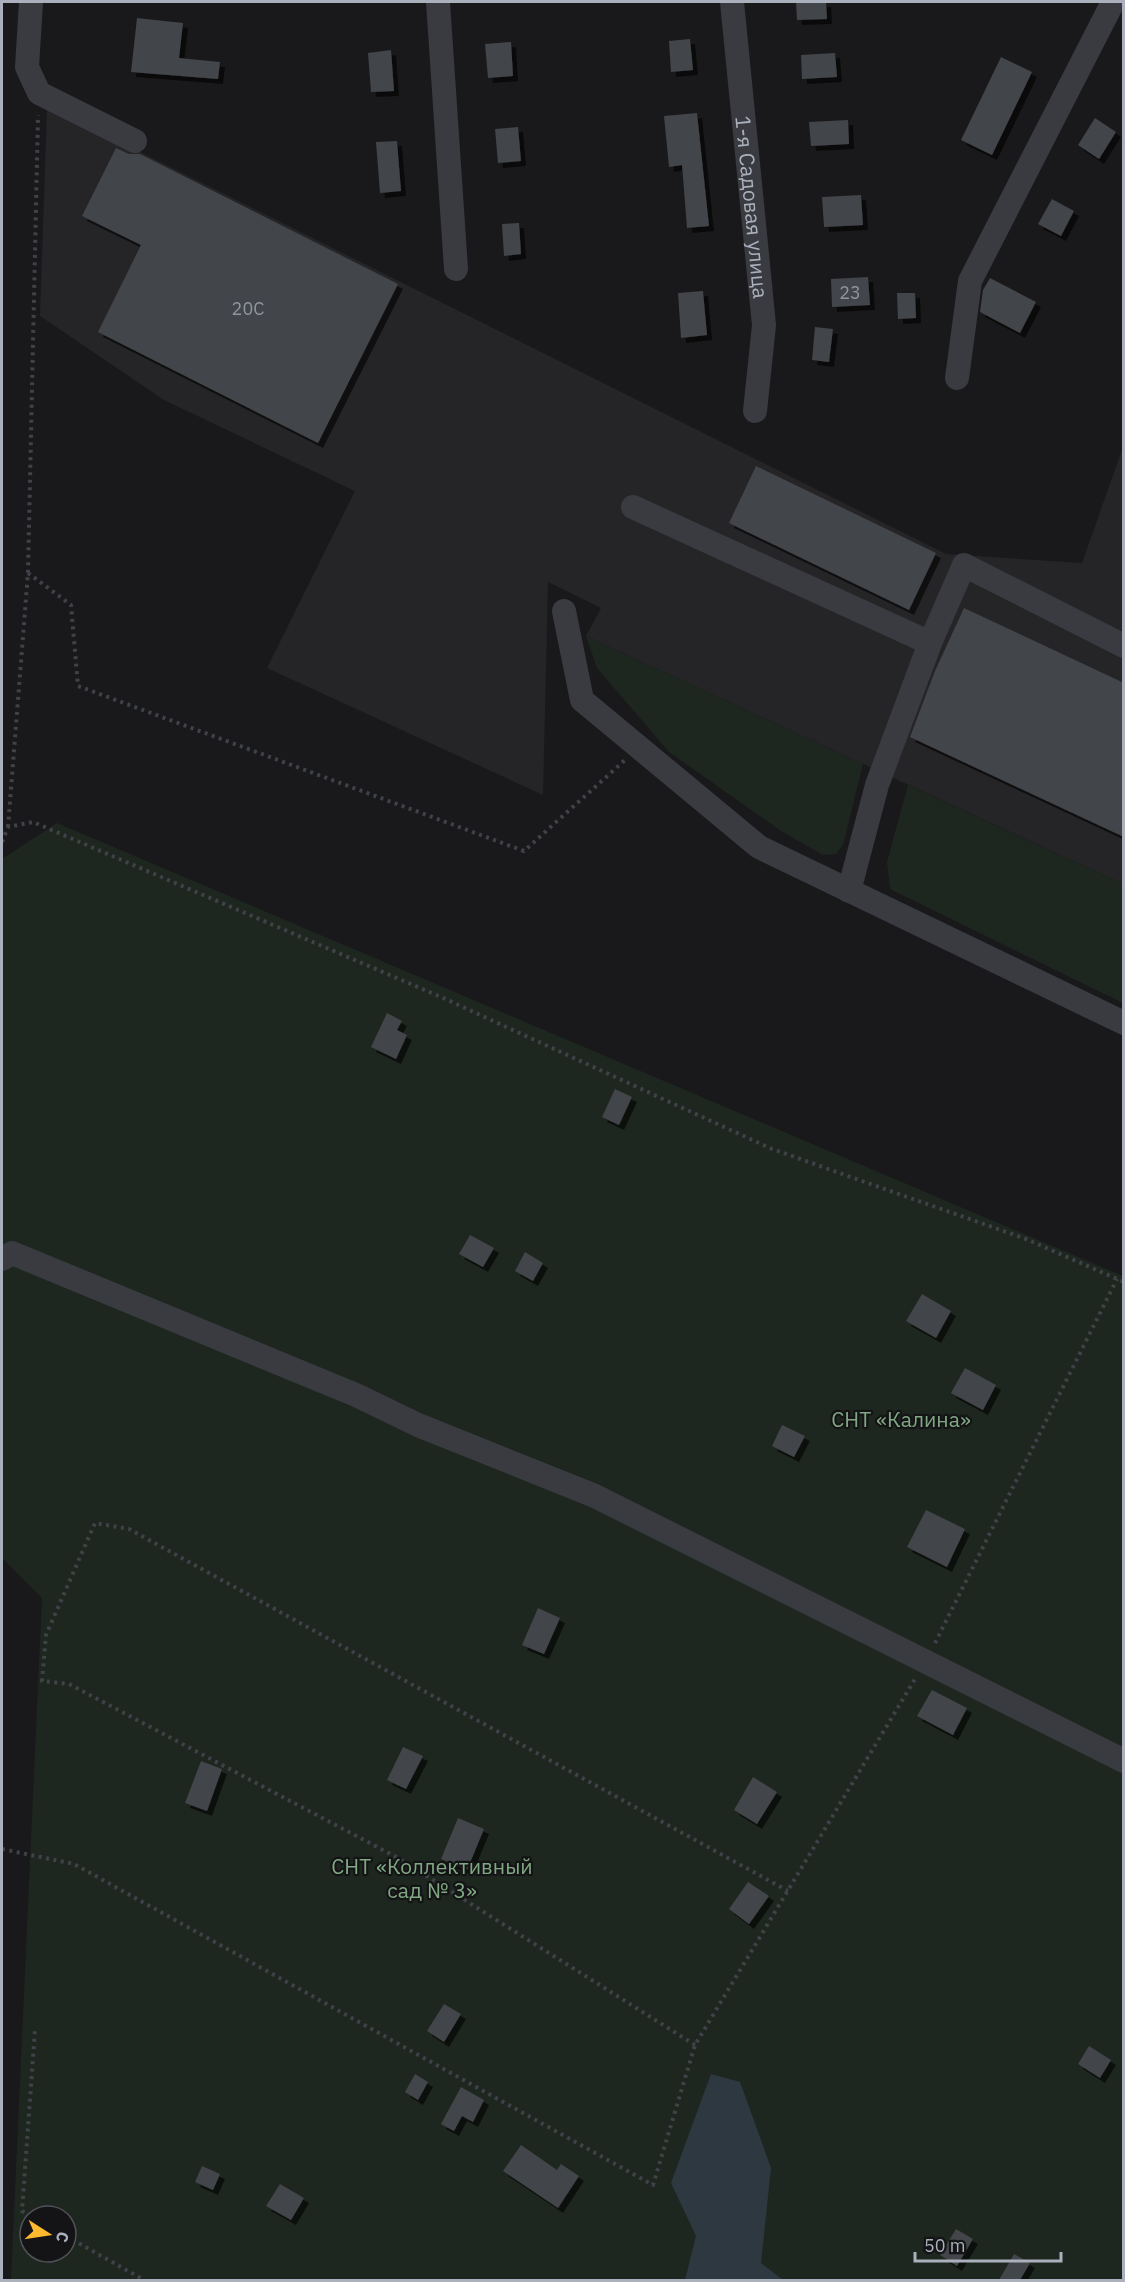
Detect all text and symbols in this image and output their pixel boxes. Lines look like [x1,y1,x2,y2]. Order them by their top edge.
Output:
street label: 1-я Садовая улица [729,114,775,300]
house number: 23 [839,281,861,304]
house number: 20С [232,297,264,320]
park label: СНТ «Калина» [831,1405,971,1433]
park label: СНТ «Коллективный сад № 3» [331,1852,533,1904]
north arrow [18,2204,78,2264]
scale bar [915,2225,1060,2263]
text: С [52,2230,74,2244]
text: 50 m [924,2234,966,2257]

